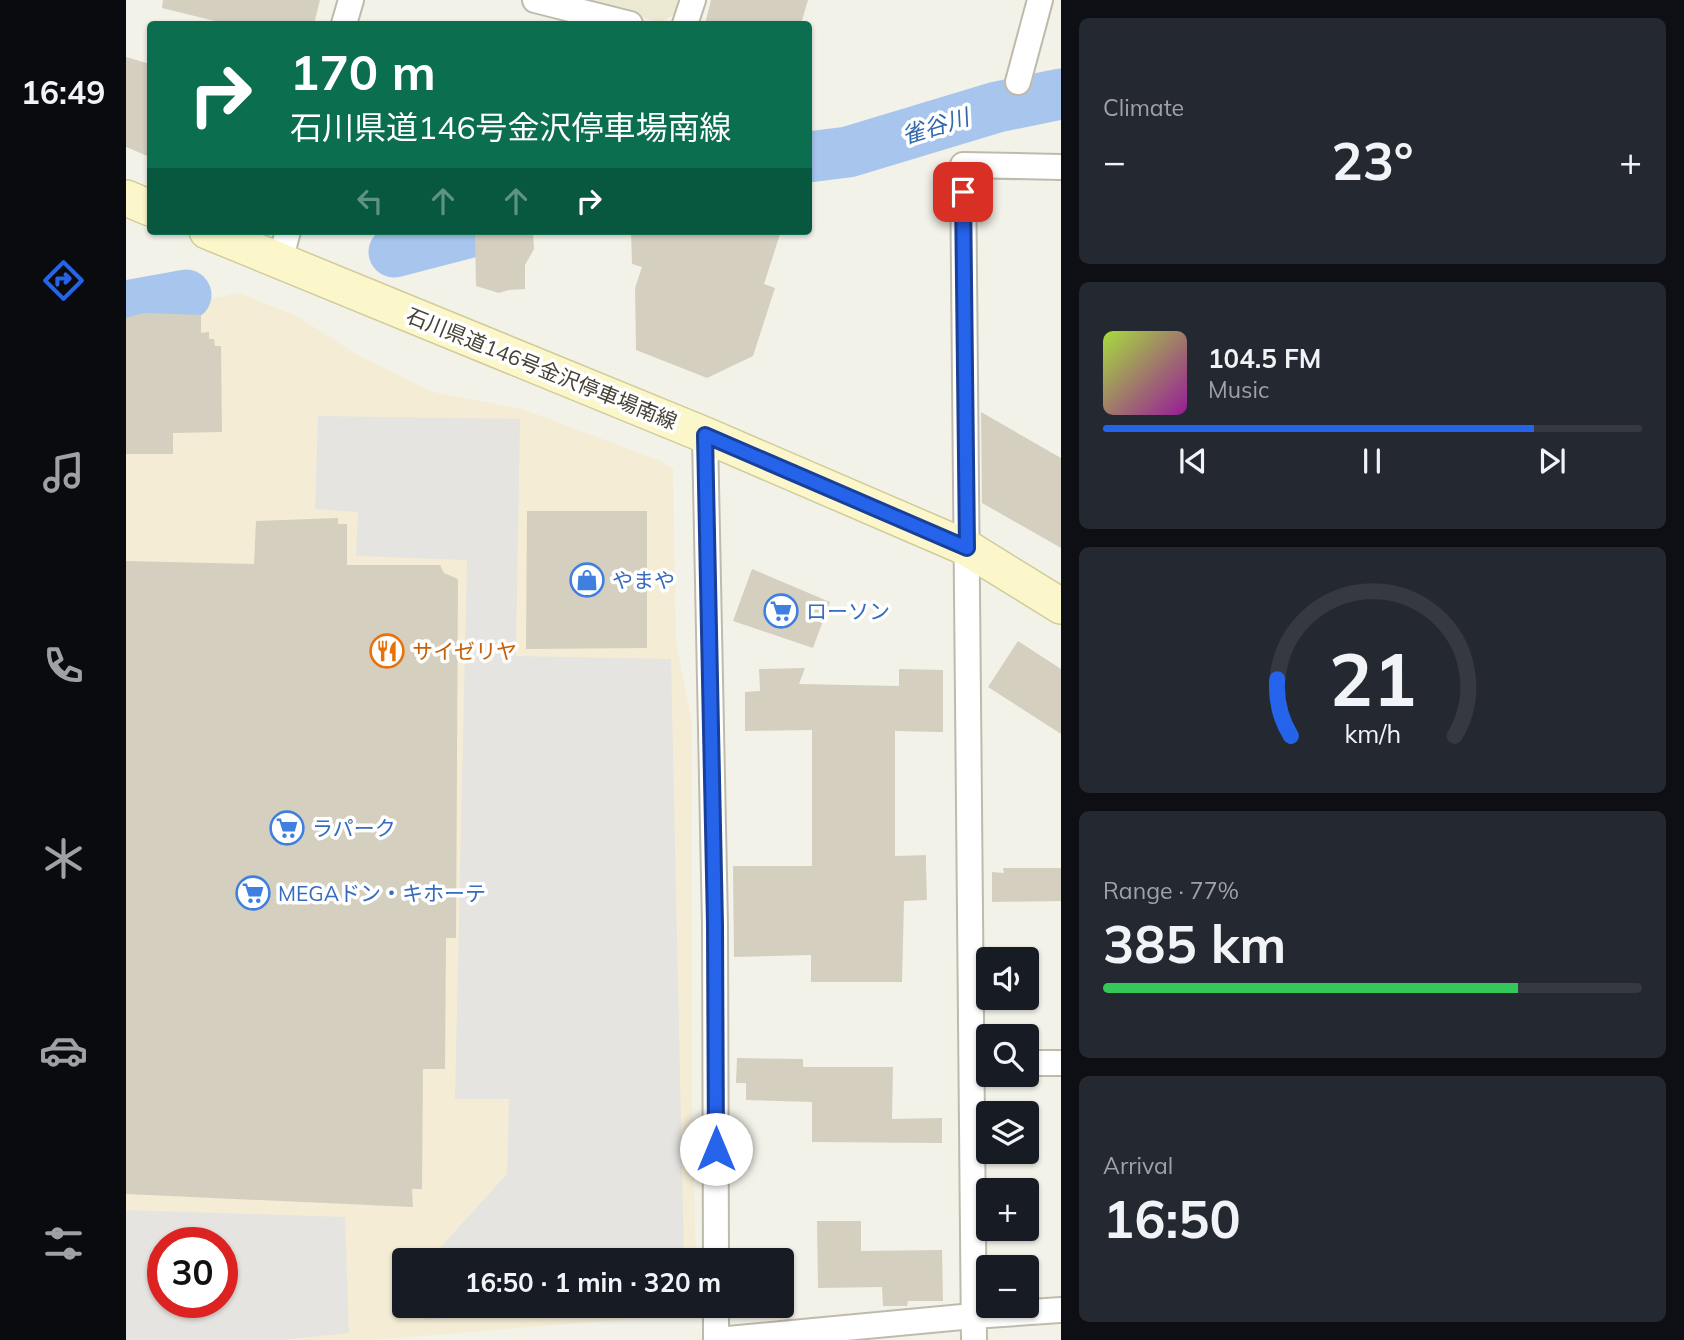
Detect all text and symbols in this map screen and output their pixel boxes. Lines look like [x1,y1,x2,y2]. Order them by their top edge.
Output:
text: 170 m [290,41,436,102]
icon: right [175,49,266,140]
text: 16:49 [21,72,105,112]
text: Climate [1103,93,1184,122]
water label: 雀谷川 [898,101,975,150]
text: 石川県道146号金沢停車場南線 [290,107,732,147]
text: 23° [1331,128,1414,193]
text: − [1103,137,1126,185]
text: + [1619,137,1642,185]
pin [933,162,993,222]
icon: arrive [944,173,982,211]
icon: left [351,182,389,220]
icon: ahead [424,182,462,220]
icon: ahead [497,182,535,220]
icon: right [570,182,608,220]
icon: directions [39,256,88,305]
street label: 石川県道146号金沢停車場南線 [403,302,681,434]
text: 104.5 FM [1208,342,1321,375]
text: Music [1208,375,1269,404]
icon: previous [1174,442,1212,480]
icon: pause [1353,442,1391,480]
icon: next [1533,442,1571,480]
icon: music [39,448,88,497]
shop icon: やまや [568,561,606,599]
place label: やまや [612,567,675,593]
supermarket icon: ローソン [762,592,800,630]
place label: ローソン [806,598,890,624]
restaurant icon: サイゼリヤ [368,632,406,670]
text: 21 [1329,633,1416,724]
place label: サイゼリヤ [412,638,517,664]
icon: phone [39,641,88,690]
text: km/h [1344,718,1401,749]
supermarket icon: ラパーク [268,809,306,847]
place label: ラパーク [312,815,396,841]
icon: climate [39,834,88,883]
supermarket icon: MEGAドン・キホーテ [234,874,272,912]
text: Range · 77% [1103,876,1239,905]
place label: MEGAドン・キホーテ [278,880,486,906]
text: 385 km [1103,911,1286,976]
map controls [976,947,1039,1318]
button: sound [976,947,1039,1010]
button: search [976,1024,1039,1087]
icon: car [39,1026,88,1075]
button: layers [976,1101,1039,1164]
position arrow [679,1112,753,1186]
text: Arrival [1103,1151,1173,1180]
button: + [976,1178,1039,1241]
text: 16:50 [1103,1186,1241,1251]
icon: filters [39,1219,88,1268]
speed limit sign: 30 [147,1227,238,1318]
button: − [976,1255,1039,1318]
text: 16:50 · 1 min · 320 m [465,1266,721,1299]

